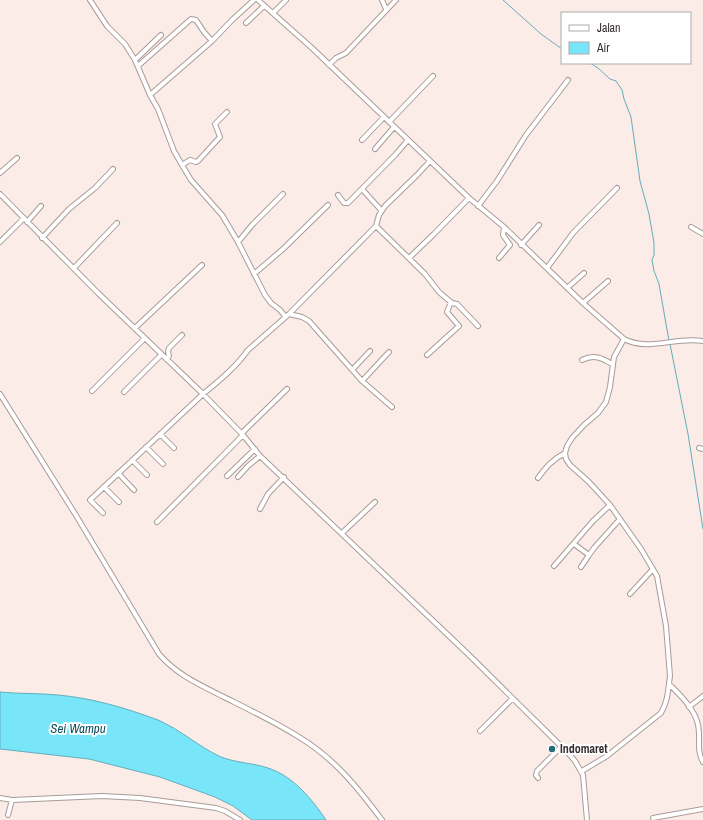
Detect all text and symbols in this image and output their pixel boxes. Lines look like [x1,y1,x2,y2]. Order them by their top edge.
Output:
legend [561,12,691,64]
text: Jalan [597,20,621,36]
text: Air [596,40,610,56]
water label: Sei Wampu [50,720,106,737]
place label: Indomaret [560,741,608,757]
marker: Indomaret [547,744,557,754]

